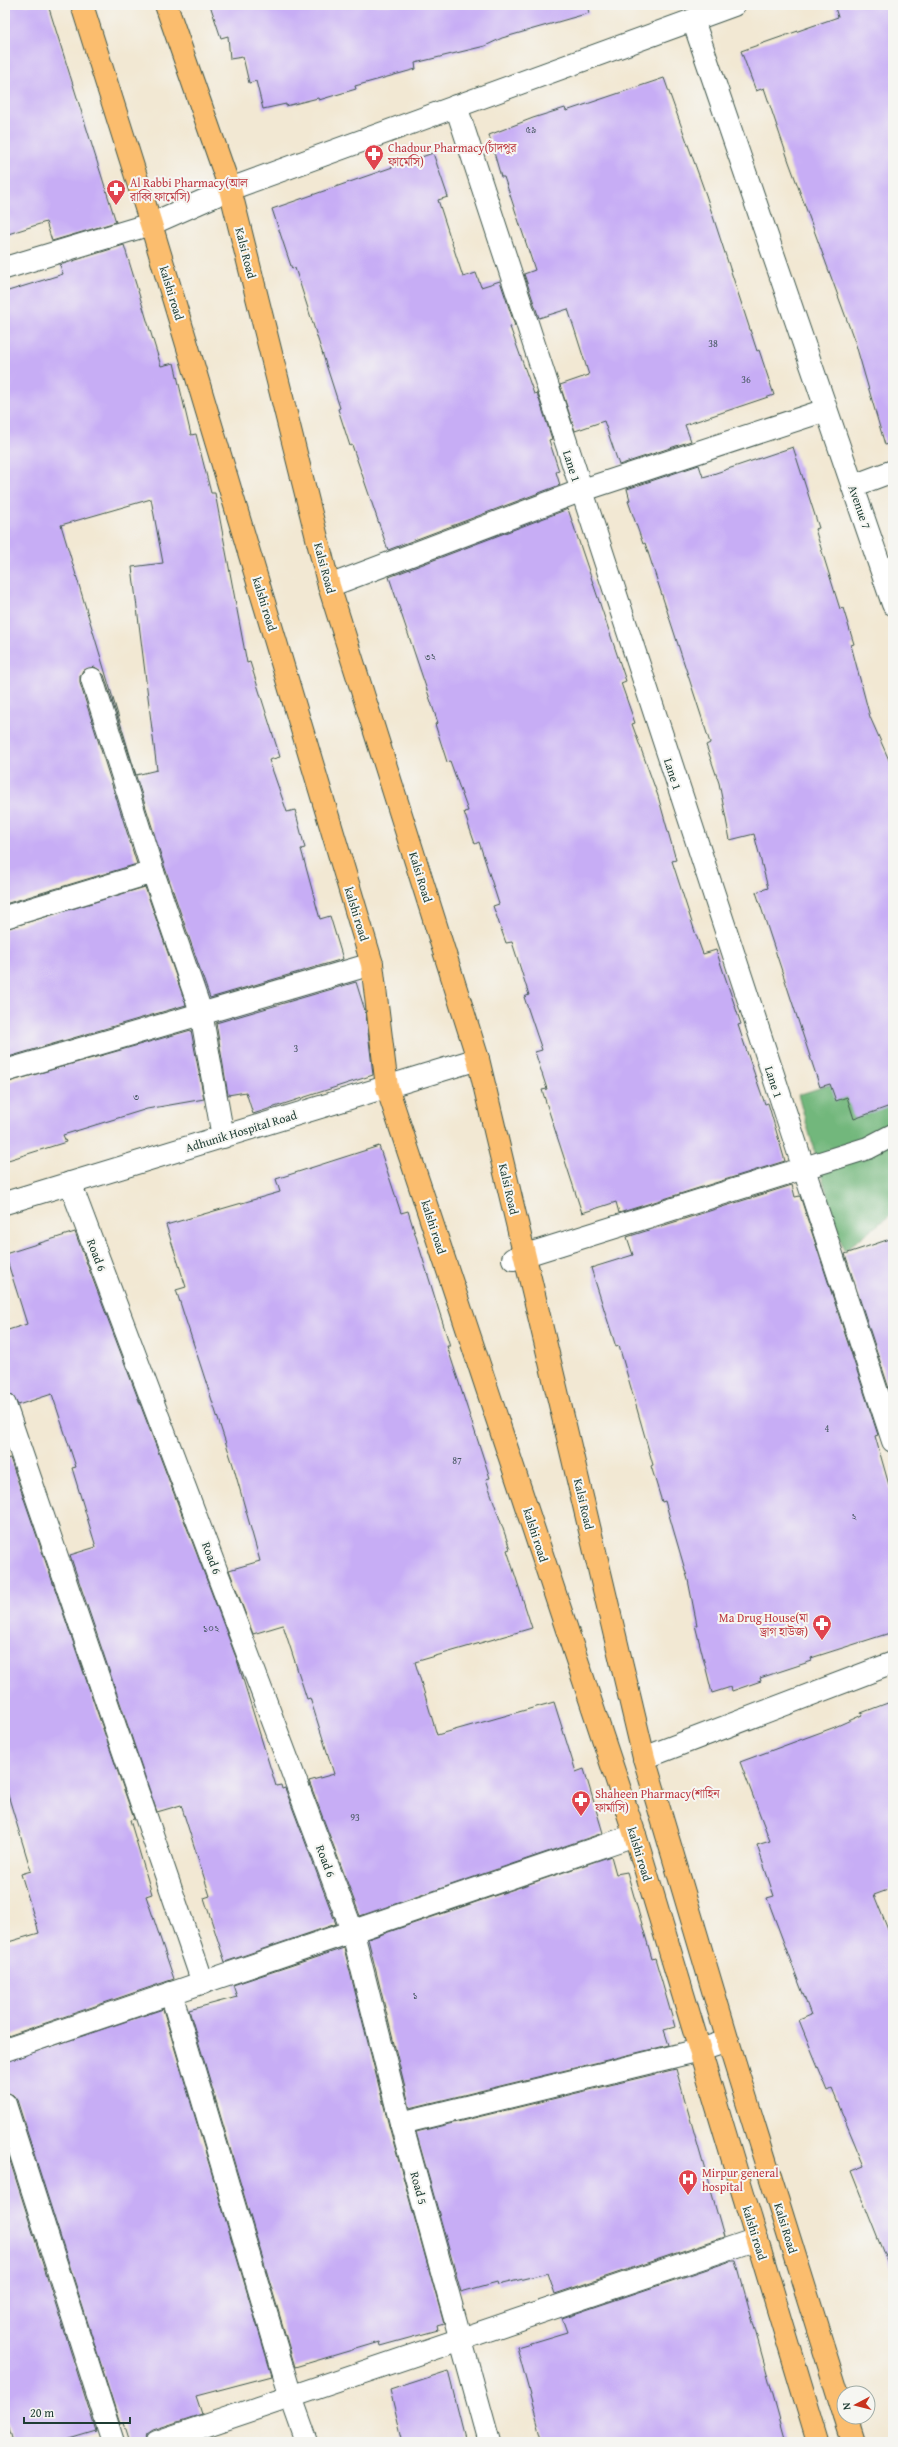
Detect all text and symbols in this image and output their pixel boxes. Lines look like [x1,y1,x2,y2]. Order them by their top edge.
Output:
house number: ৫৯ [525,122,537,137]
place label: Chadpur Pharmacy(চাঁদপুর ফার্মেসি) [387,139,517,170]
pharmacy icon: Chadpur Pharmacy(চাঁদপুর ফার্মেসি) [363,143,385,171]
place label: Al Rabbi Pharmacy(আল রাব্বি ফার্মেসি) [129,174,248,205]
pharmacy icon: Al Rabbi Pharmacy(আল রাব্বি ফার্মেসি) [105,178,127,206]
street label: Kalsi Road [231,226,261,281]
street label: kalshi road [156,264,188,323]
house number: 38 [708,336,718,351]
house number: 36 [741,372,751,387]
street label: Lane 1 [559,448,585,484]
street label: Avenue 7 [845,483,875,531]
street label: Kalsi Road [310,541,340,596]
street label: kalshi road [249,575,281,634]
house number: ৩২ [424,649,437,664]
street label: Lane 1 [660,756,686,792]
street label: Kalsi Road [405,850,437,905]
street label: kalshi road [341,885,373,944]
house number: 3 [294,1041,299,1056]
street label: Lane 1 [761,1064,787,1100]
house number: ৩ [133,1089,139,1104]
street label: Adhunik Hospital Road [183,1106,299,1156]
street label: Kalsi Road [495,1162,523,1217]
street label: kalshi road [417,1198,451,1257]
street label: Road 6 [83,1236,111,1274]
house number: 4 [825,1421,830,1436]
house number: 87 [452,1453,462,1468]
street label: Kalsi Road [570,1477,598,1532]
street label: kalshi road [519,1506,553,1565]
house number: ২ [852,1509,858,1524]
street label: Road 6 [198,1539,226,1577]
place label: Ma Drug House(মা ড্রাগ হাউজ) [719,1609,808,1640]
pharmacy icon: Ma Drug House(মা ড্রাগ হাউজ) [811,1613,833,1641]
house number: ১০২ [203,1621,220,1636]
place label: Shaheen Pharmacy(শাহিন ফার্মাসি) [594,1785,720,1816]
pharmacy icon: Shaheen Pharmacy(শাহিন ফার্মাসি) [570,1789,592,1817]
house number: 93 [350,1810,360,1825]
street label: kalshi road [624,1825,656,1884]
street label: Road 6 [312,1842,340,1880]
house number: ১ [412,1988,418,2003]
place label: Mirpur general hospital [702,2164,779,2195]
hospital icon: Mirpur general hospital [677,2168,699,2196]
street label: Road 5 [406,2170,432,2207]
street label: Kalsi Road [770,2201,802,2256]
street label: kalshi road [739,2204,771,2263]
north arrow [836,2385,876,2425]
scale bar [24,2399,130,2425]
text: N [838,2401,854,2411]
text: 20 m [30,2404,54,2421]

